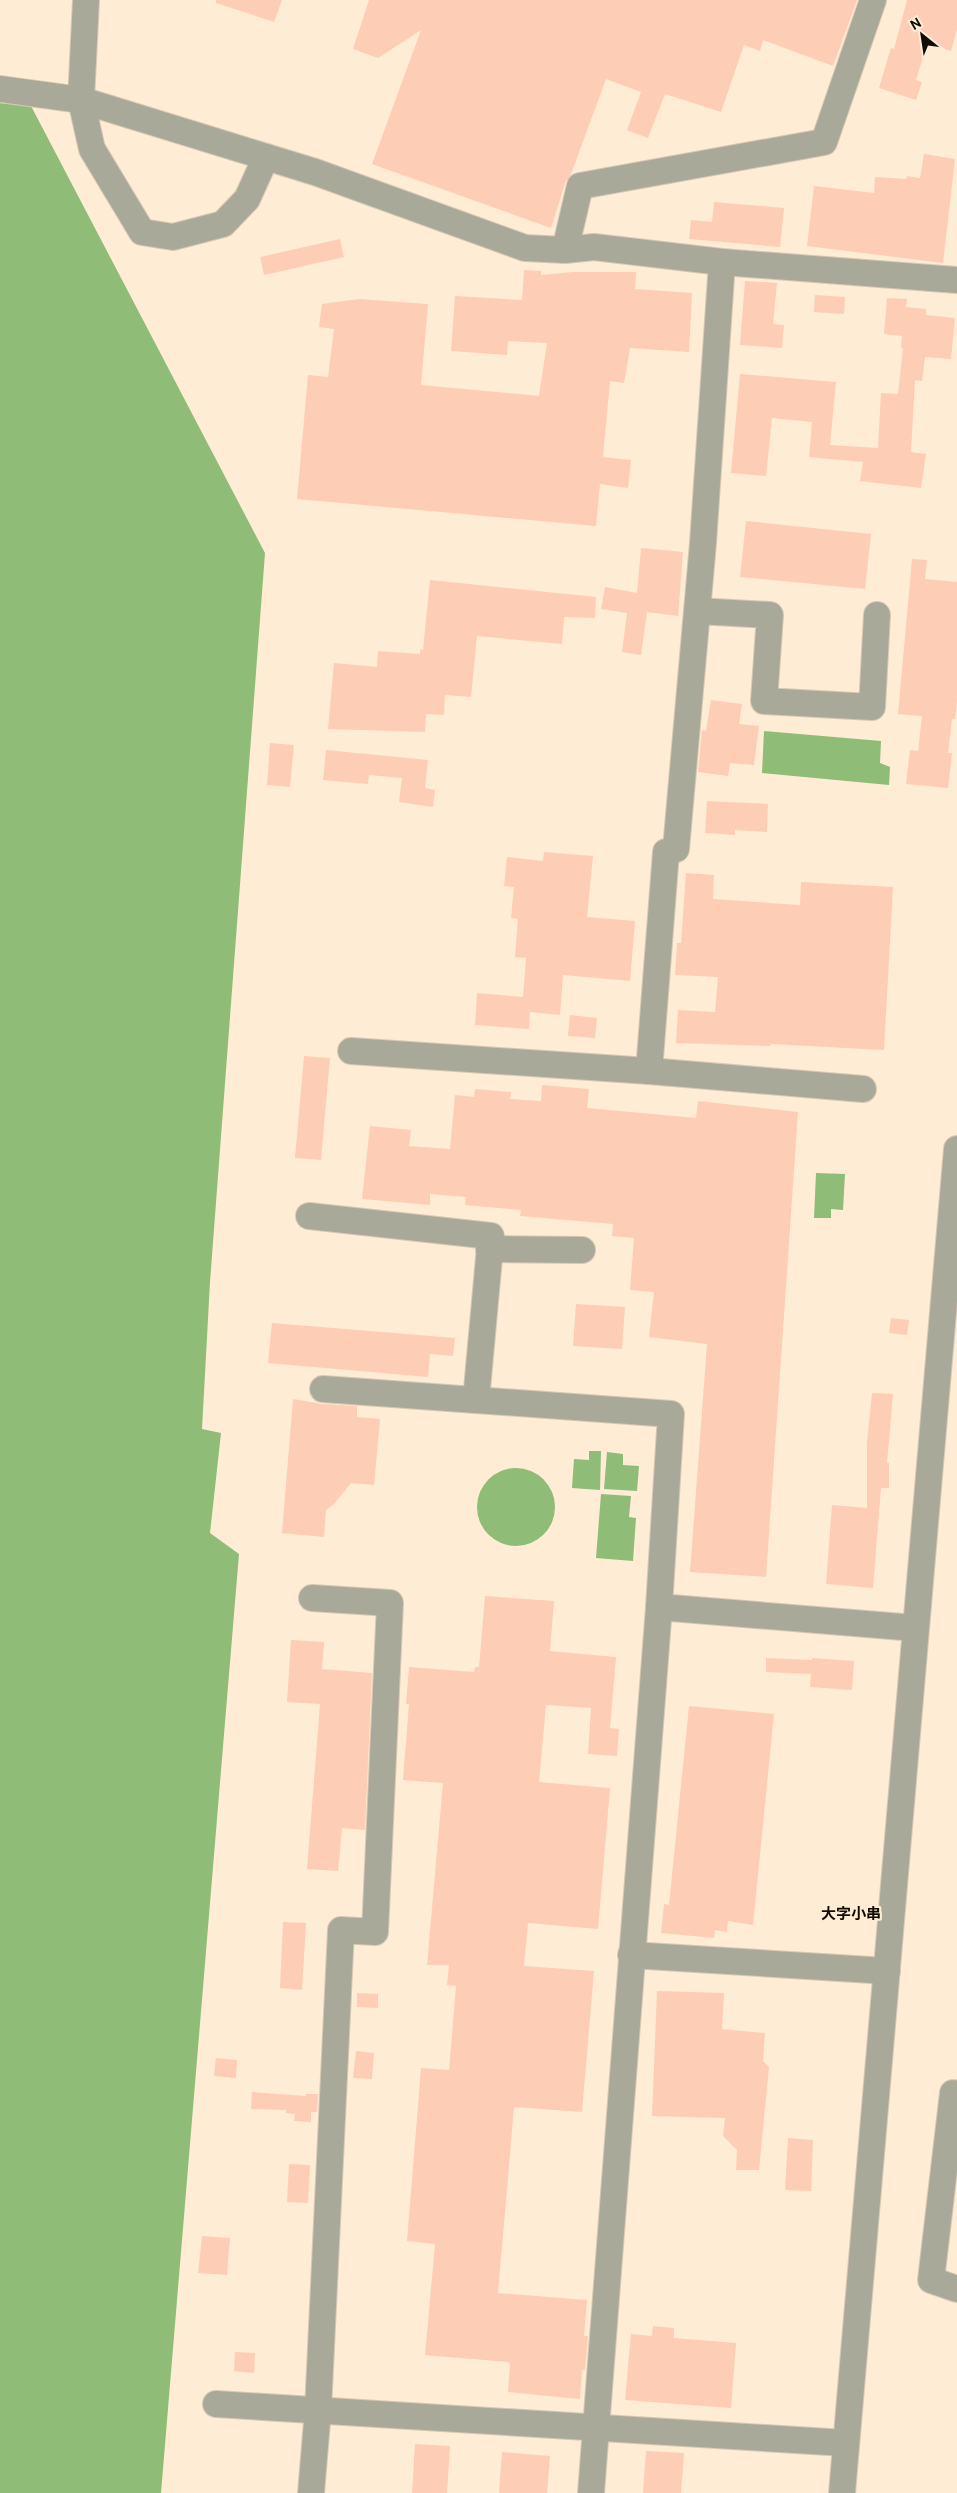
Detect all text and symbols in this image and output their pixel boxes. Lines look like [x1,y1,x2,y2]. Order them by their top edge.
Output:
north arrow [897,10,947,60]
text: N [908,15,925,35]
district label: 大字小串 [821,1906,881,1925]

